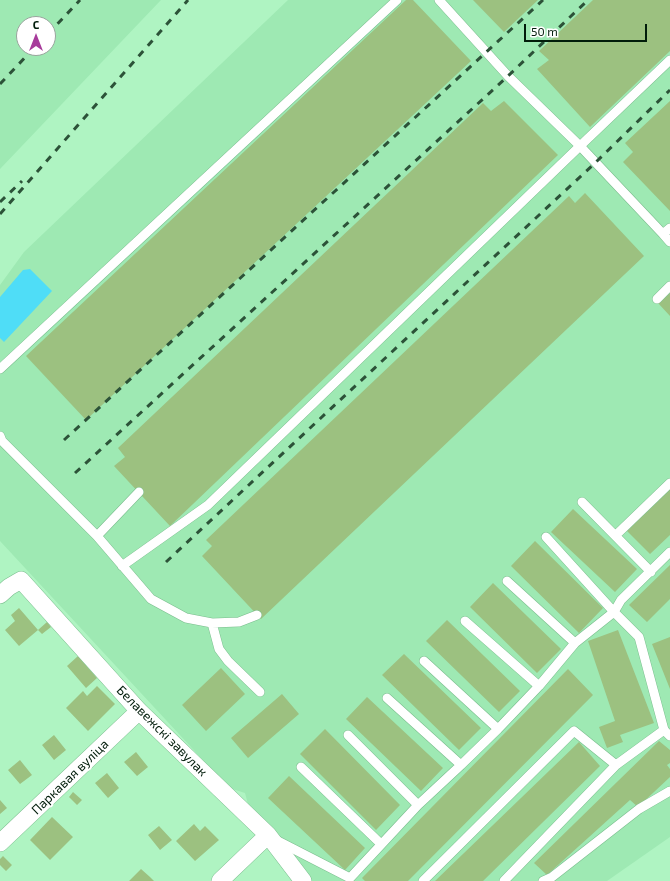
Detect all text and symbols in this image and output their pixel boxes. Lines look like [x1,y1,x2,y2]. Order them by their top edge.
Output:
north arrow [16,16,56,56]
scale bar [526,16,649,42]
text: С [33,18,39,31]
text: 50 m [531,24,558,38]
street label: Белавежскі завулак [113,682,211,780]
street label: Паркавая вуліца [28,736,112,818]

